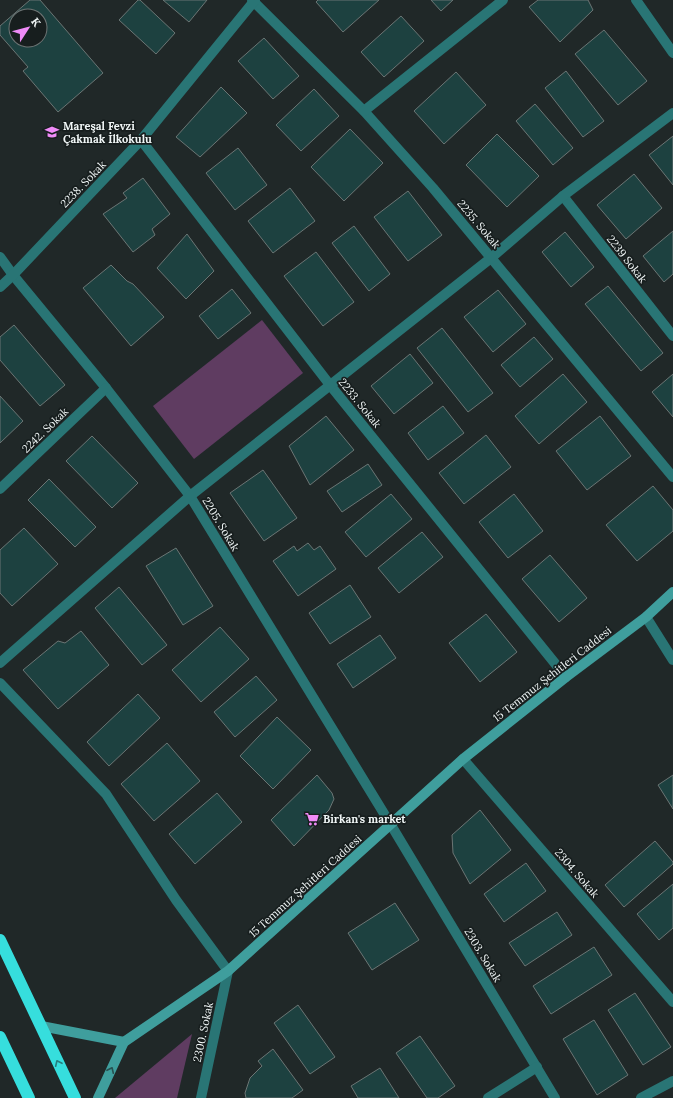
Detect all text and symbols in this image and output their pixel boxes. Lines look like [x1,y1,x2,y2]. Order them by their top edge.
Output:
north arrow [8,8,48,48]
text: K [28,15,44,30]
place label: Mareşal Fevzi Çakmak İlkokulu [63,119,152,147]
school or university icon: Mareşal Fevzi Çakmak İlkokulu [44,124,60,140]
street label: 2238. Sokak [57,158,109,210]
street label: 2235. Sokak [454,197,504,251]
street label: 2239 Sokak [604,232,650,286]
street label: 2233. Sokak [336,375,384,431]
street label: 2242. Sokak [19,404,71,456]
street label: 2205. Sokak [199,495,243,554]
street label: 15 Temmuz Şehitleri Caddesi [490,623,614,725]
supermarket icon: Birkan's market [304,811,320,827]
place label: Birkan's market [323,812,406,826]
street label: 15 Temmuz Şehitleri Caddesi [246,832,364,940]
street label: 2304. Sokak [552,846,602,900]
street label: 2303. Sokak [461,925,505,985]
street label: 2300. Sokak [190,1001,216,1063]
one-way arrow [55,1059,63,1067]
one-way arrow [106,1067,114,1074]

